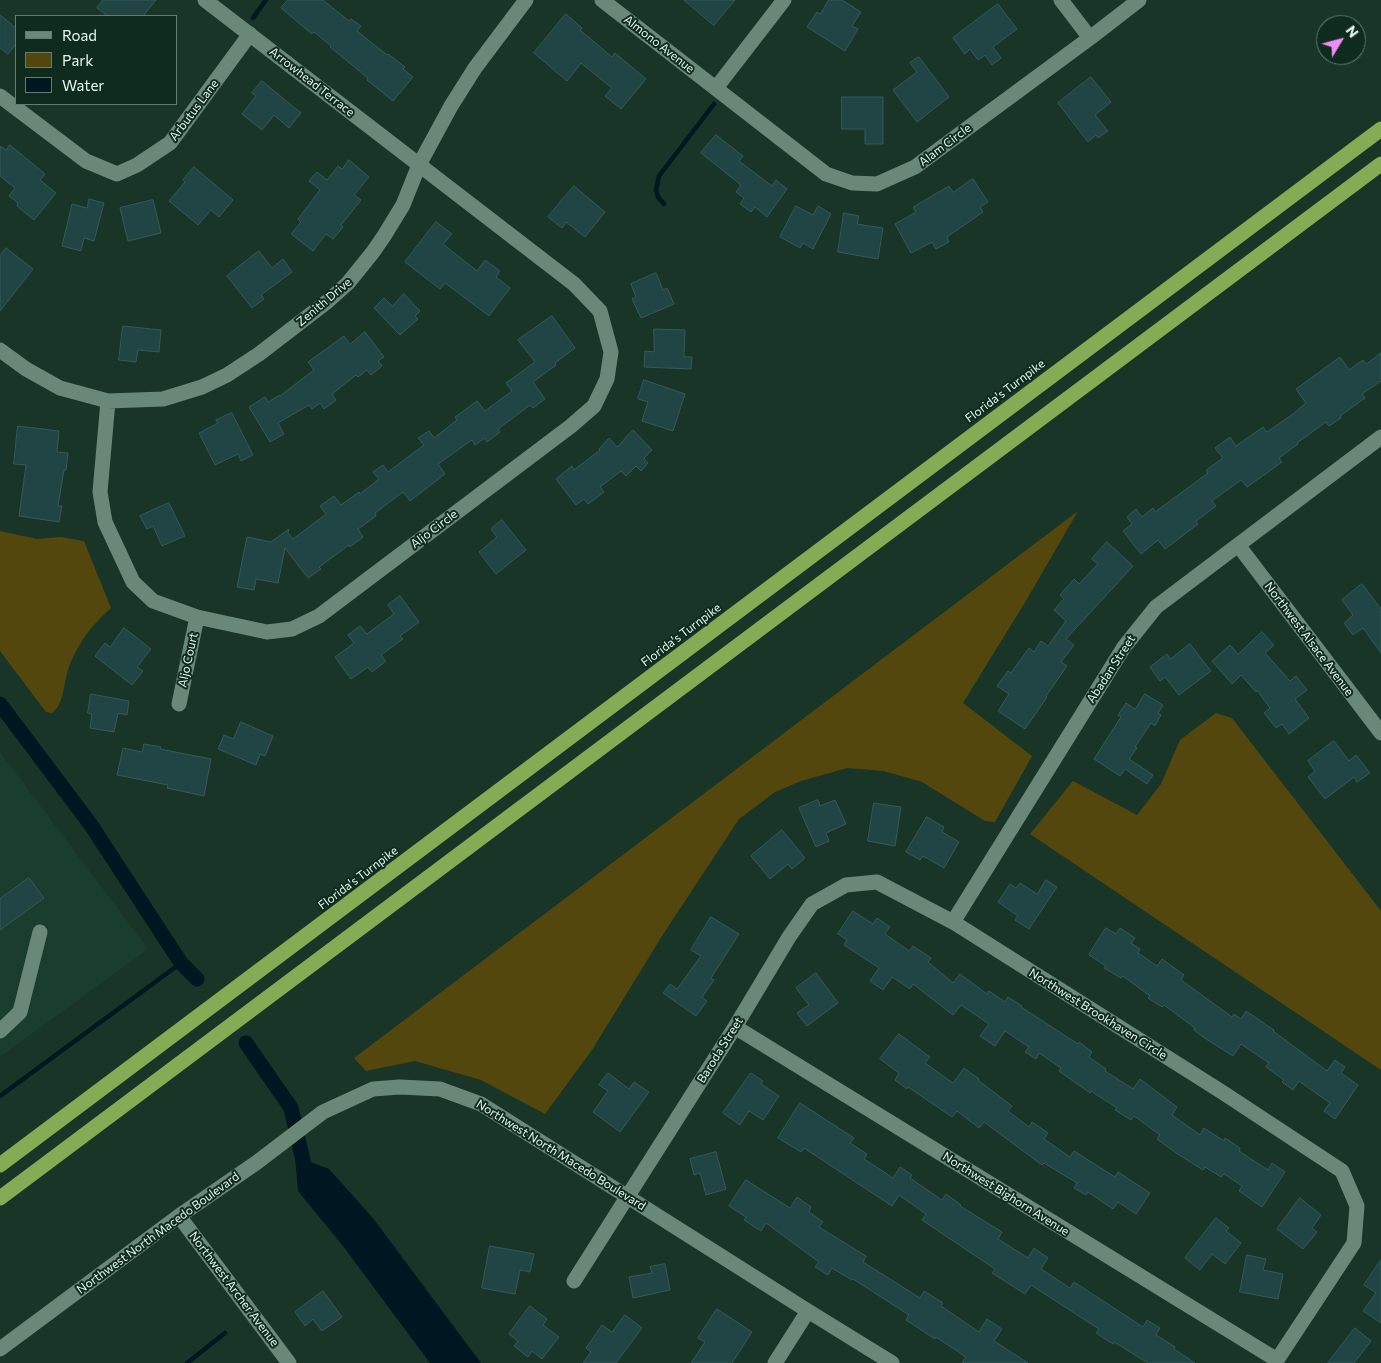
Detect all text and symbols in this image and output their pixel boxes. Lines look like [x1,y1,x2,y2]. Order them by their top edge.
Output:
street label: Almono Avenue [621,12,697,76]
legend [15,15,178,105]
north arrow [1316,15,1366,65]
text: N [1343,22,1363,41]
text: Road [62,26,97,44]
street label: Arrowhead Terrace [267,44,357,120]
text: Park [62,51,93,69]
text: Water [62,76,104,94]
street label: Arbutus Lane [166,77,222,143]
street label: Alam Circle [916,121,974,169]
street label: Zenith Drive [294,275,354,329]
street label: Florida's Turnpike [962,356,1048,426]
street label: Aljo Circle [408,507,460,551]
street label: Northwest Alsace Avenue [1262,579,1356,699]
street label: Florida's Turnpike [638,600,724,670]
street label: Aljo Court [175,631,201,689]
street label: Abadan Street [1084,632,1138,706]
street label: Florida's Turnpike [315,843,401,913]
street label: Northwest Brookhaven Circle [1026,966,1170,1062]
street label: Baroda Street [694,1014,746,1086]
street label: Northwest North Macedo Boulevard [474,1097,648,1213]
street label: Northwest Bighorn Avenue [940,1149,1072,1239]
street label: Northwest North Macedo Boulevard [74,1169,242,1297]
street label: Northwest Archer Avenue [186,1229,282,1349]

